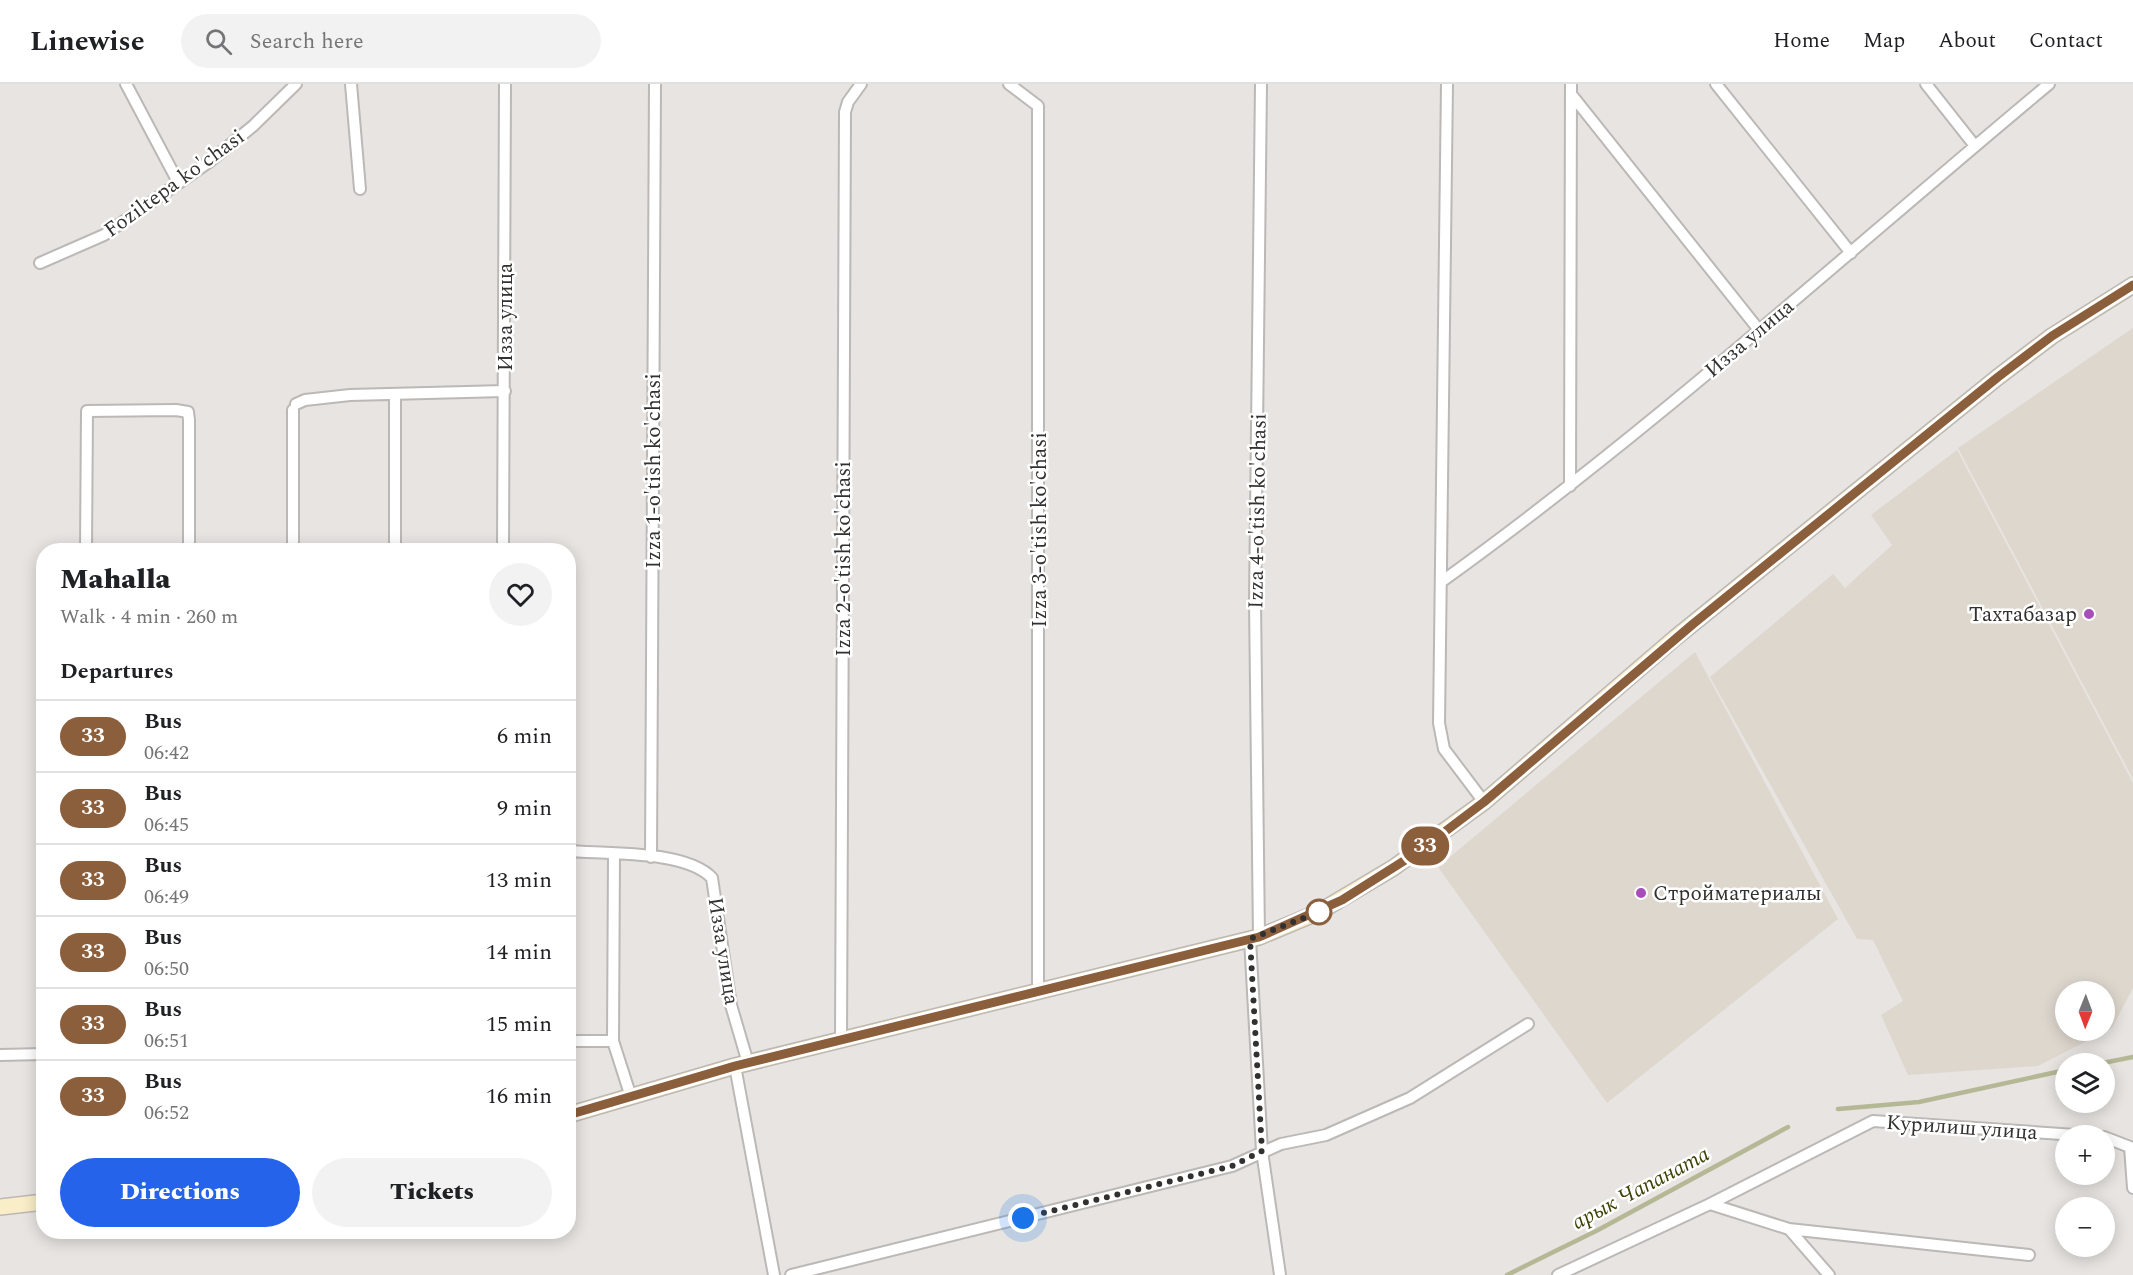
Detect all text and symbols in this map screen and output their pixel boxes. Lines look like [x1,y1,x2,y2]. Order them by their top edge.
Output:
search box [181,14,601,68]
text: Linewise [30,20,145,63]
icon: search [202,25,235,58]
text: Search here [250,25,364,58]
text: Home [1773,25,1830,57]
text: Map [1863,25,1905,57]
text: About [1938,25,1996,57]
text: Contact [2029,25,2103,57]
street label: Foziltepa ko'chasi [97,122,252,246]
street label: Изза улица [490,262,522,371]
street label: Изза улица [1698,291,1802,386]
street label: Izza 1-o'tish ko'chasi [638,373,670,569]
street label: Izza 4-o'tish ko'chasi [1240,413,1276,609]
street label: Izza 3-o'tish ko'chasi [1024,432,1056,628]
street label: Izza 2-o'tish ko'chasi [828,461,860,657]
text: Mahalla [60,558,170,601]
button: heart [489,563,552,626]
place label: Тахтабазар [1969,599,2077,631]
text: Walk · 4 min · 260 m [60,602,238,632]
marker: Тахтабазар [2082,607,2096,621]
text: Departures [60,655,174,688]
text: Bus [144,705,182,738]
text: 33 [81,720,105,752]
text: 6 min [497,720,552,753]
text: 06:42 [144,738,189,768]
text: Bus [144,777,182,810]
text: 33 [81,792,105,824]
text: 9 min [497,792,552,825]
text: 06:45 [144,810,189,840]
line badge: 33 [1398,826,1452,866]
text: 33 [1413,830,1437,862]
text: Bus [144,849,182,882]
text: 33 [81,864,105,896]
text: 13 min [486,864,552,897]
place label: Стройматериалы [1653,878,1822,910]
text: 06:49 [144,882,189,912]
marker: Стройматериалы [1634,886,1648,900]
street label: Изза улица [699,895,747,1008]
unlabelled marker [1306,899,1332,925]
text: Bus [144,921,182,954]
text: 33 [81,936,105,968]
text: 14 min [486,936,552,969]
text: 06:50 [144,954,189,984]
north arrow [2055,981,2115,1041]
map controls [2055,981,2115,1257]
text: Bus [144,993,182,1026]
text: 33 [81,1008,105,1040]
text: 15 min [486,1008,552,1041]
text: 06:51 [144,1026,189,1056]
button: layers [2055,1053,2115,1113]
text: Bus [144,1065,182,1098]
text: 33 [81,1080,105,1112]
text: 16 min [486,1080,552,1113]
text: 06:52 [144,1098,189,1128]
street label: Курилиш улица [1885,1107,2039,1149]
button: + [2055,1125,2115,1185]
water label: арык Чапаната [1566,1138,1716,1239]
button: Directions [60,1158,300,1227]
button: Tickets [312,1158,552,1227]
button: − [2055,1197,2115,1257]
your location [1008,1203,1038,1233]

